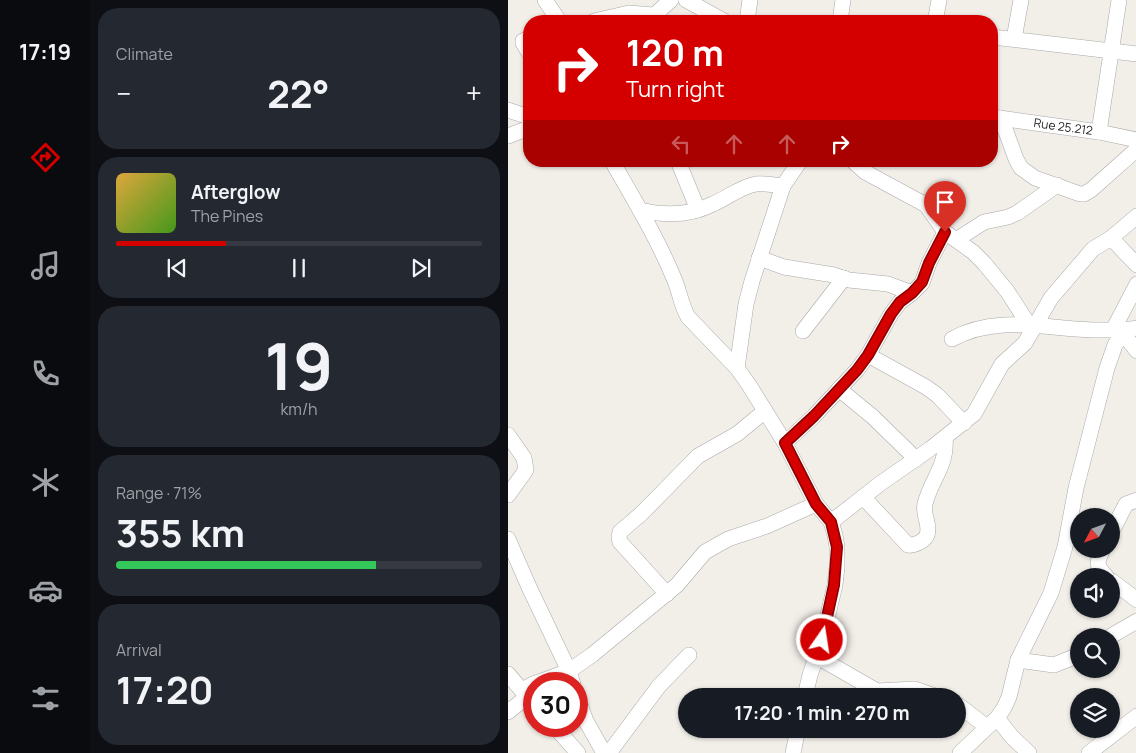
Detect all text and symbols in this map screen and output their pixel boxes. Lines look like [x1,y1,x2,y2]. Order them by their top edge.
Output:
text: 120 m [626,29,724,77]
icon: right [543,35,608,100]
text: 17:19 [19,37,71,67]
text: Climate [116,43,173,65]
text: 22° [267,67,330,119]
text: − [116,74,131,112]
text: + [466,74,482,112]
text: Turn right [626,74,724,104]
street label: Rue 25.212 [1033,114,1094,139]
icon: left [667,130,695,158]
icon: ahead [720,130,748,158]
icon: ahead [773,130,801,158]
icon: right [826,130,854,158]
icon: directions [28,140,63,175]
text: Afterglow [191,179,280,205]
pin [924,181,966,232]
icon: arrive [931,188,959,216]
text: The Pines [191,205,263,227]
icon: music [28,248,63,283]
icon: previous [163,254,191,282]
icon: pause [285,254,313,282]
icon: next [407,254,435,282]
text: 19 [265,321,333,410]
icon: phone [28,356,63,391]
text: km/h [280,398,318,420]
icon: climate [28,465,63,500]
text: Range · 71% [116,482,202,504]
text: 355 km [116,506,245,558]
north arrow [1070,508,1120,558]
map controls [1070,508,1120,738]
button: sound [1070,568,1120,618]
icon: car [28,573,63,608]
position arrow [795,613,847,665]
button: search [1070,628,1120,678]
text: Arrival [116,639,162,661]
text: 17:20 [116,663,214,715]
speed limit sign: 30 [523,672,588,737]
icon: filters [28,681,63,716]
button: layers [1070,688,1120,738]
text: 17:20 · 1 min · 270 m [734,700,910,726]

